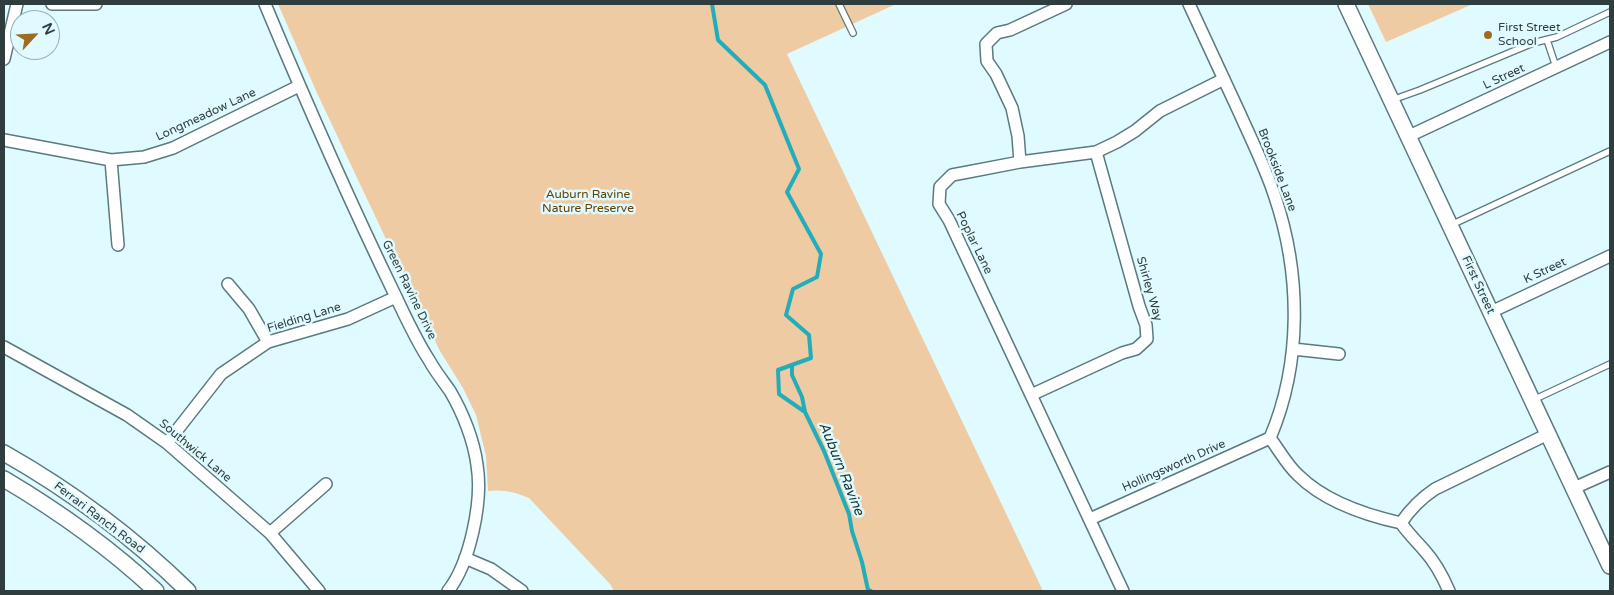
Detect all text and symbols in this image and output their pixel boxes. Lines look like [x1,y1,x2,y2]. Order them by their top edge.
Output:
north arrow [10,10,60,60]
text: N [38,20,58,38]
place label: First Street School [1498,21,1560,49]
marker: First Street School [1482,29,1494,41]
street label: L Street [1481,61,1527,93]
street label: Longmeadow Lane [154,85,258,145]
street label: Brookside Lane [1255,126,1299,214]
park label: Auburn Ravine Nature Preserve [542,188,634,216]
street label: Poplar Lane [953,209,995,277]
street label: Green Ravine Drive [379,238,439,342]
street label: First Street [1458,254,1498,316]
street label: Shirley Way [1133,255,1165,323]
street label: K Street [1521,255,1569,287]
street label: Fielding Lane [265,300,343,336]
street label: Southwick Lane [156,417,234,485]
water label: Auburn Ravine [815,420,867,518]
street label: Hollingsworth Drive [1120,437,1228,495]
street label: Ferrari Ranch Road [51,479,147,557]

